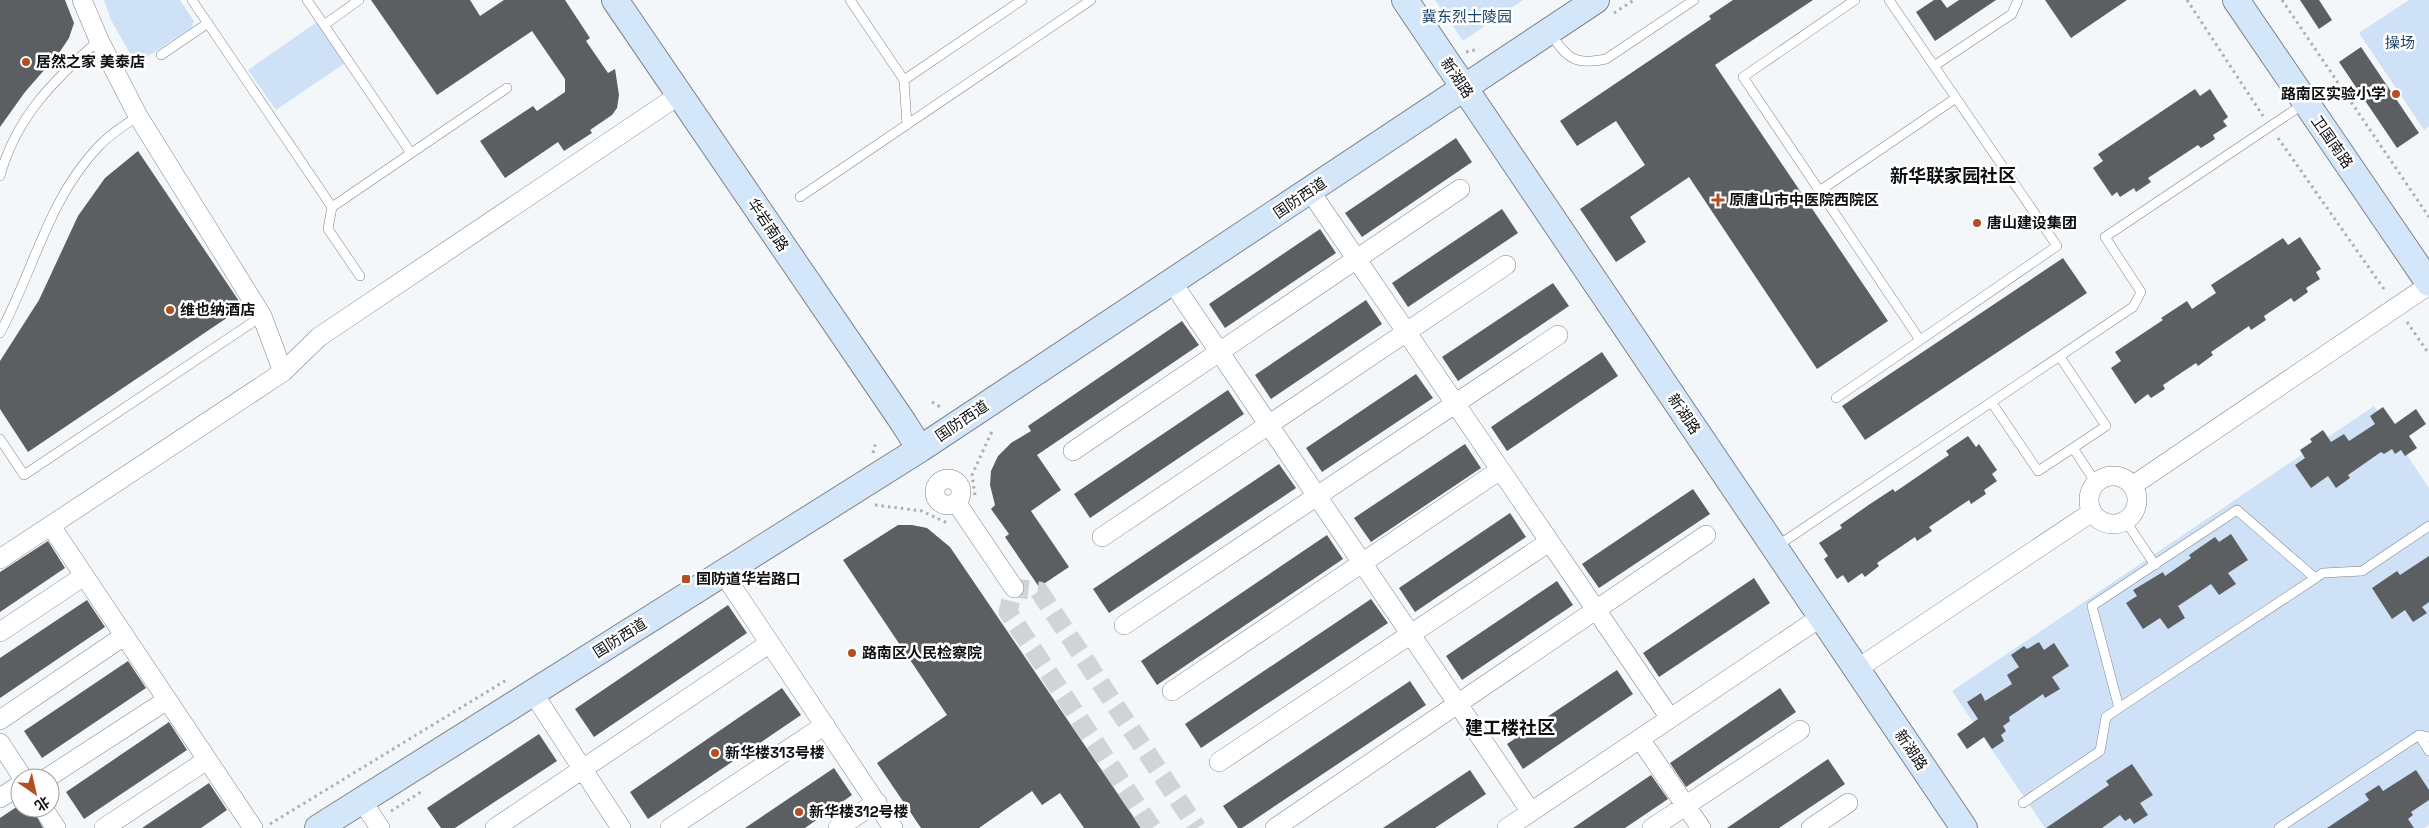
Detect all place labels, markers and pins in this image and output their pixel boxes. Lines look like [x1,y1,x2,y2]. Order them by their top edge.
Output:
place label: 居然之家 美泰店 [36,52,145,71]
marker: 居然之家 美泰店 [20,56,32,68]
place label: 路南区实验小学 [2281,84,2386,103]
marker: 路南区实验小学 [2390,88,2402,100]
place label: 原唐山市中医院西院区 [1729,190,1879,209]
marker: 原唐山市中医院西院区 [1711,193,1725,207]
place label: 唐山建设集团 [1987,213,2077,232]
marker: 唐山建设集团 [1971,217,1983,229]
place label: 维也纳酒店 [180,300,255,319]
marker: 维也纳酒店 [164,304,176,316]
place label: 国防道华岩路口 [696,569,801,588]
marker: 国防道华岩路口 [680,573,692,585]
place label: 路南区人民检察院 [862,643,982,662]
marker: 路南区人民检察院 [846,647,858,659]
place label: 新华楼313号楼 [725,743,825,762]
marker: 新华楼313号楼 [709,747,721,759]
place label: 新华楼312号楼 [809,802,909,821]
marker: 新华楼312号楼 [793,806,805,818]

